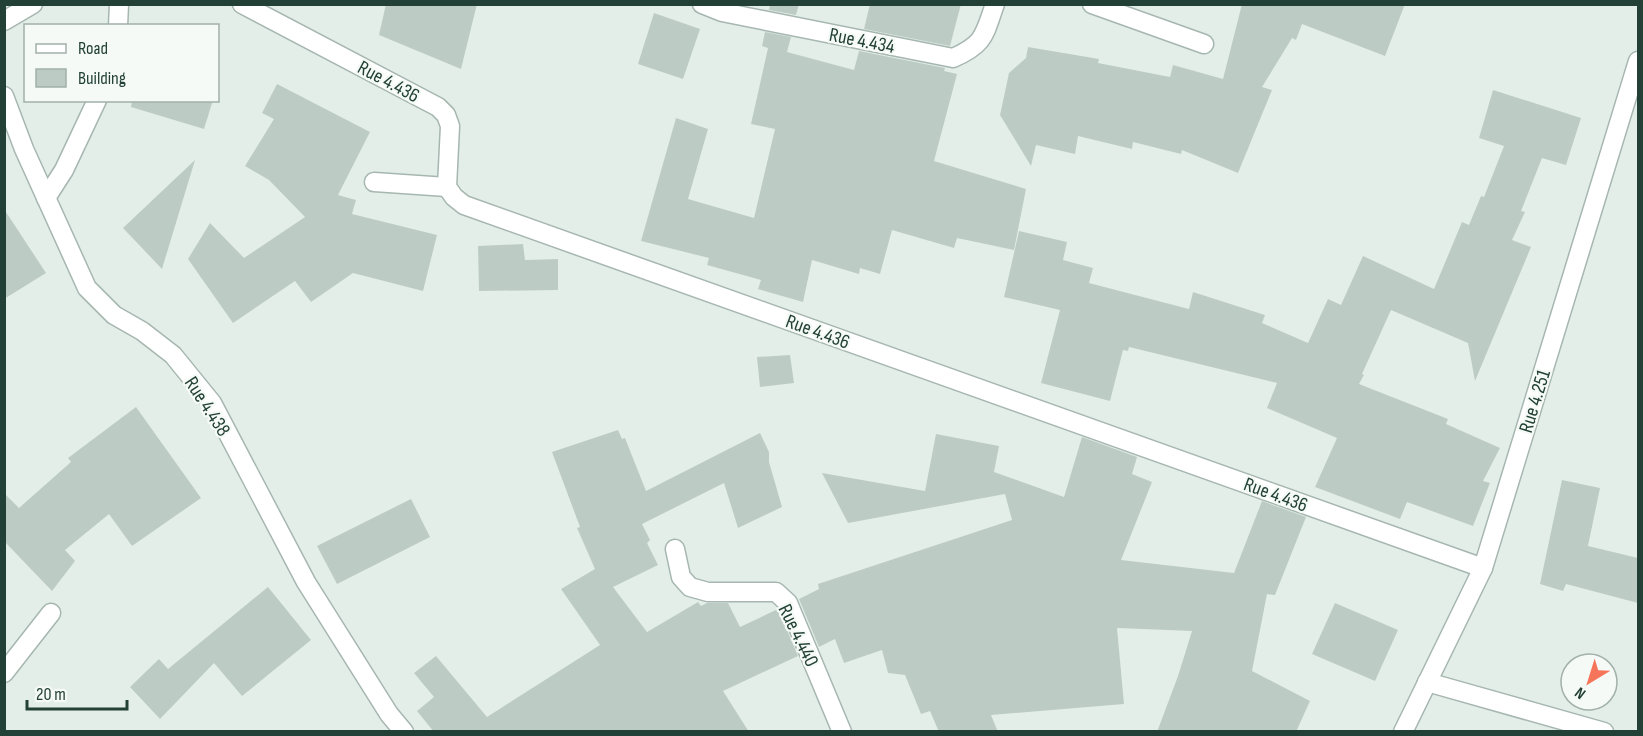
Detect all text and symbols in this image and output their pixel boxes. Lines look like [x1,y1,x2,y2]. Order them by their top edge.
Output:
street label: Rue 4.434 [827,23,897,59]
legend [24,24,219,102]
text: Road [78,38,108,59]
street label: Rue 4.436 [354,56,424,108]
text: Building [78,68,126,89]
street label: Rue 4.436 [782,309,853,355]
street label: Rue 4.251 [1514,367,1556,436]
street label: Rue 4.438 [179,372,235,441]
street label: Rue 4.436 [1240,472,1311,518]
street label: Rue 4.440 [773,600,823,671]
north arrow [1559,652,1619,712]
scale bar [27,673,128,711]
text: N [1571,683,1590,703]
text: 20 m [36,684,66,705]

